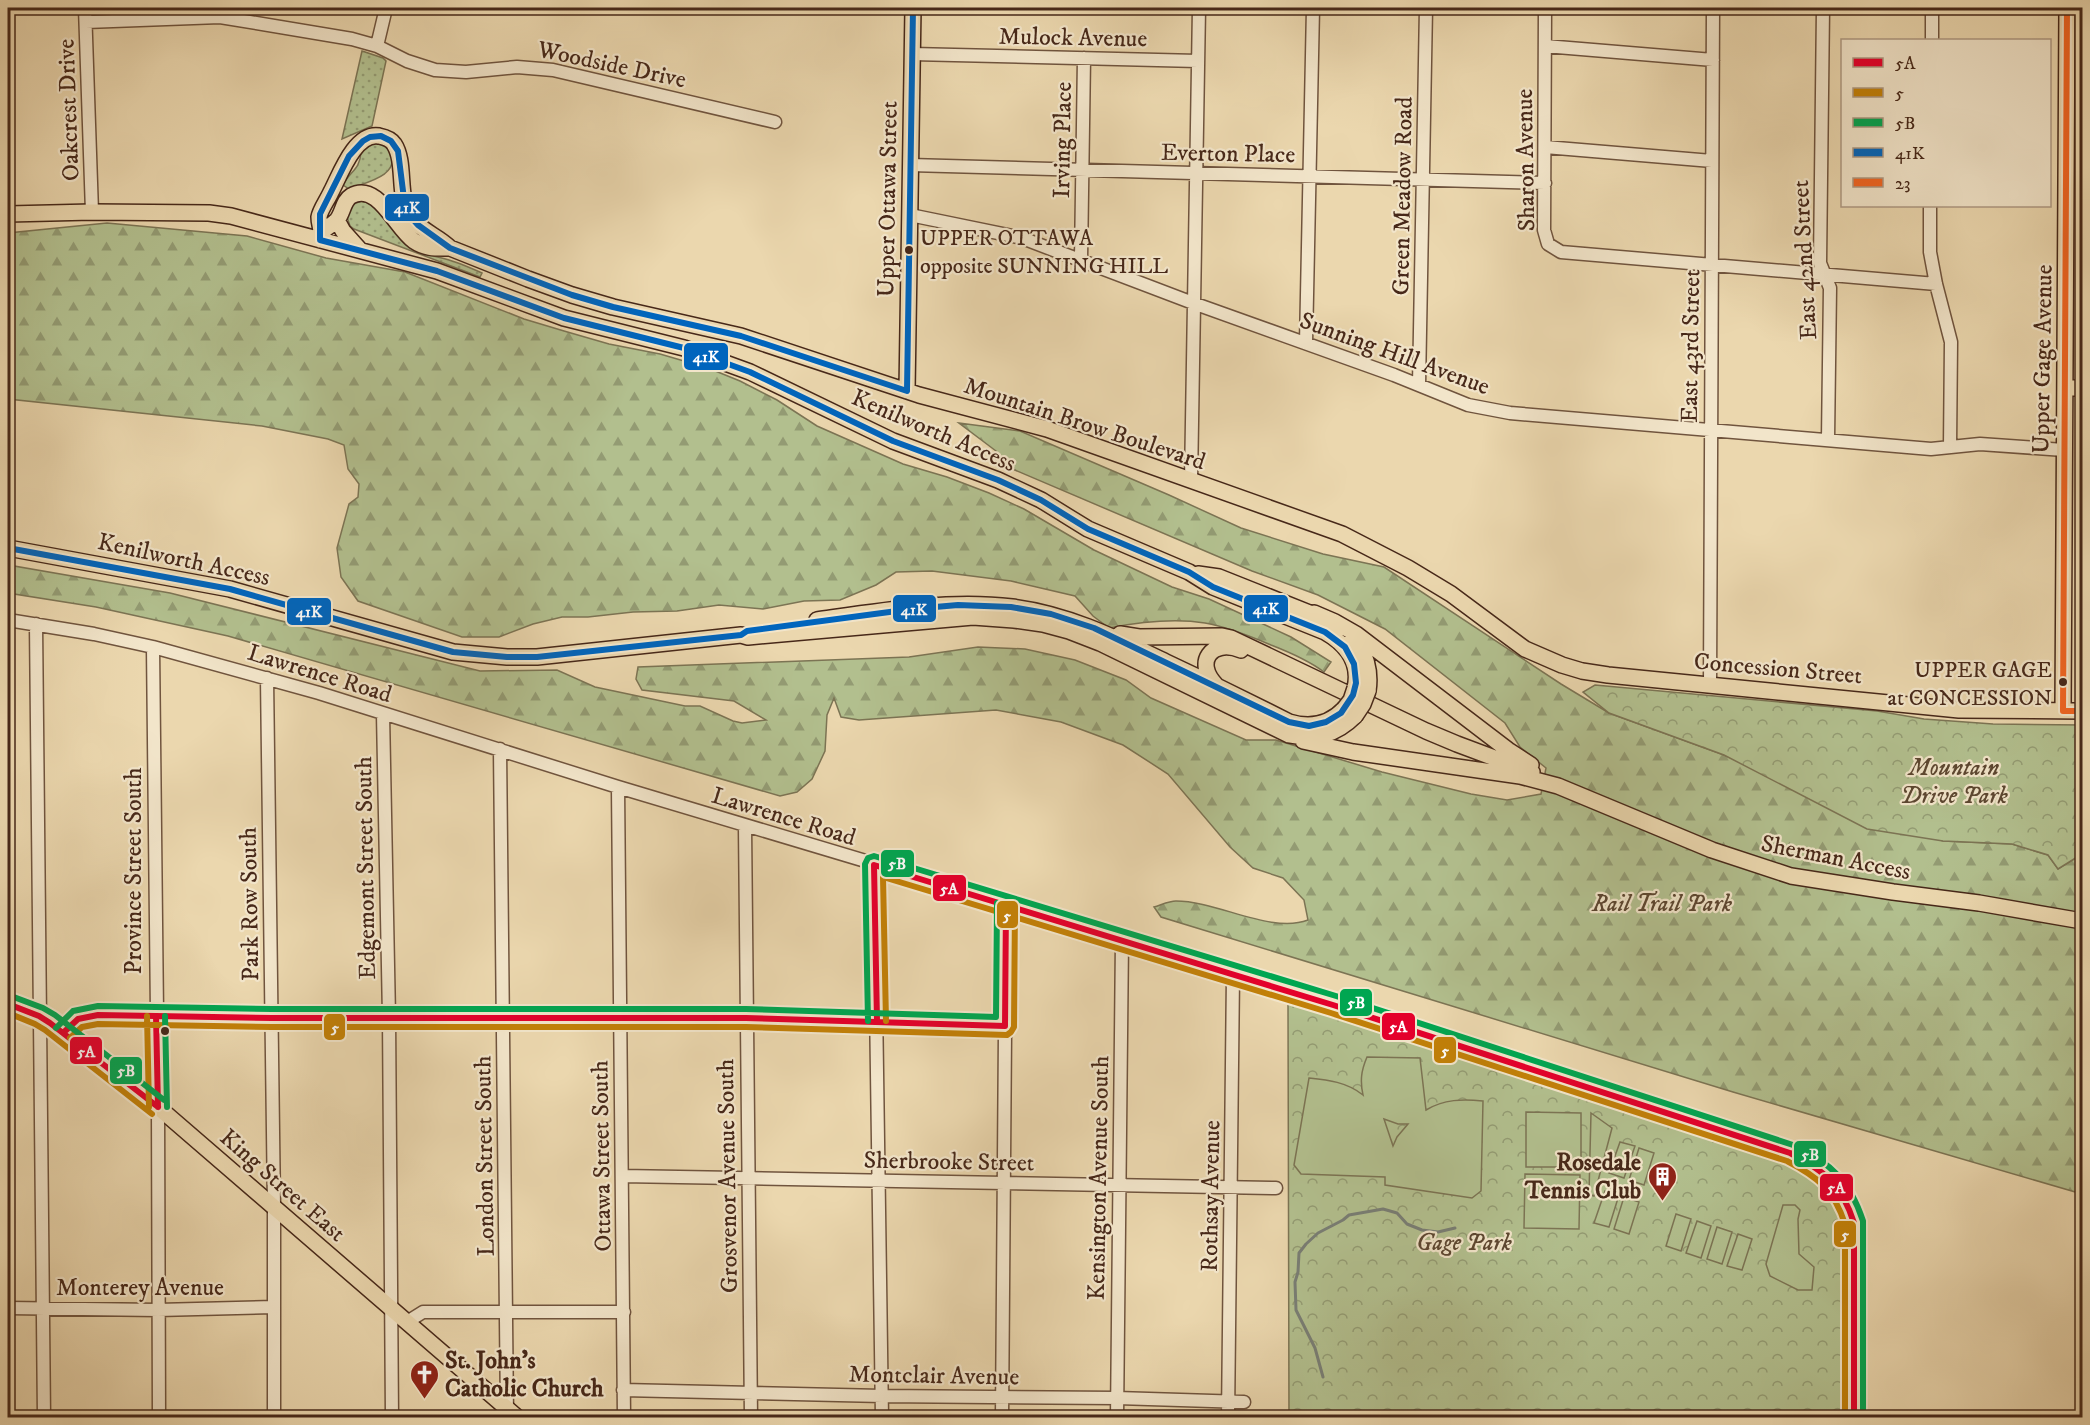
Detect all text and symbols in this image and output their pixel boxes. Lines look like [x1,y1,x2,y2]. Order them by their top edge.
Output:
street label: Mulock Avenue [998,22,1148,54]
street label: Woodside Drive [534,34,689,95]
street label: Oakcrest Drive [52,38,86,182]
legend [1841,39,2051,207]
text: 5A [1895,53,1916,75]
street label: Irving Place [1047,81,1079,199]
text: 5 [1895,83,1904,105]
street label: Sharon Avenue [1510,88,1542,232]
street label: Green Meadow Road [1386,96,1420,296]
street label: Upper Ottawa Street [871,100,905,297]
text: 5B [1895,113,1915,135]
street label: Everton Place [1161,138,1296,170]
text: 41K [1895,143,1925,165]
text: 23 [1895,173,1911,195]
street label: East 42nd Street [1786,179,1824,341]
line badge: 41K [384,193,430,222]
text: 41K [393,198,421,218]
place label: UPPER OTTAWA opposite SUNNING HILL [920,225,1168,280]
marker: UPPER OTTAWA opposite SUNNING HILL [903,244,915,256]
street label: Upper Gage Avenue [2026,264,2060,454]
street label: East 43rd Street [1675,269,1707,423]
street label: Sunning Hill Avenue [1296,306,1494,402]
line badge: 41K [683,342,729,371]
text: 41K [692,347,720,367]
street label: Mountain Brow Boulevard [960,371,1209,477]
street label: Kenilworth Access [847,383,1020,479]
street label: Kenilworth Access [95,527,273,593]
line badge: 41K [892,594,937,623]
line badge: 41K [1243,594,1289,623]
line badge: 41K [286,597,332,626]
text: 41K [1252,599,1280,619]
text: 41K [900,600,928,620]
text: 41K [295,602,323,622]
street label: Lawrence Road [244,638,395,710]
street label: Concession Street [1693,647,1864,691]
place label: UPPER GAGE at CONCESSION [1888,657,2052,712]
marker: UPPER GAGE at CONCESSION [2057,676,2069,688]
park label: Mountain Drive Park [1900,753,2008,811]
street label: Edgemont Street South [349,756,383,980]
street label: Province Street South [119,767,149,975]
street label: Lawrence Road [708,781,859,853]
street label: Park Row South [234,826,266,981]
street label: Sherman Access [1758,829,1913,887]
line badge: 5B [880,849,915,878]
text: 5B [887,854,906,874]
line badge: 5A [932,874,967,902]
text: 5A [939,879,959,899]
park label: Rail Trail Park [1591,889,1732,919]
line badge: 5 [996,900,1019,929]
text: 5 [1002,906,1011,926]
line badge: 5B [1339,988,1373,1017]
text: 5B [1346,993,1365,1013]
line badge: 5A [1381,1012,1416,1041]
line badge: 5 [323,1013,346,1041]
text: 5A [1388,1017,1408,1037]
text: 5 [330,1018,339,1038]
unlabelled marker [159,1025,171,1037]
line badge: 5A [69,1036,103,1065]
line badge: 5 [1433,1036,1457,1064]
text: 5 [1440,1041,1449,1061]
text: 5A [76,1042,96,1062]
street label: London Street South [468,1055,502,1257]
street label: Kensington Avenue South [1082,1055,1116,1301]
line badge: 5B [109,1056,143,1085]
street label: Grosvenor Avenue South [711,1058,745,1293]
street label: Ottawa Street South [585,1060,619,1252]
text: 5B [116,1061,135,1081]
street label: Rothsay Avenue [1195,1120,1227,1272]
street label: King Street East [213,1123,352,1249]
line badge: 5B [1793,1140,1827,1168]
text: 5B [1800,1145,1819,1165]
street label: Sherbrooke Street [863,1146,1035,1178]
place label: Rosedale Tennis Club [1524,1148,1641,1206]
building icon: Rosedale Tennis Club [1646,1160,1678,1202]
line badge: 5A [1819,1173,1854,1202]
text: 5A [1826,1178,1846,1198]
line badge: 5 [1833,1220,1857,1248]
text: 5 [1840,1225,1849,1245]
park label: Gage Park [1416,1228,1512,1258]
street label: Monterey Avenue [56,1273,224,1303]
place label: St. John's Catholic Church [445,1346,604,1404]
church icon: St. John's Catholic Church [408,1358,440,1400]
street label: Montclair Avenue [848,1360,1020,1392]

